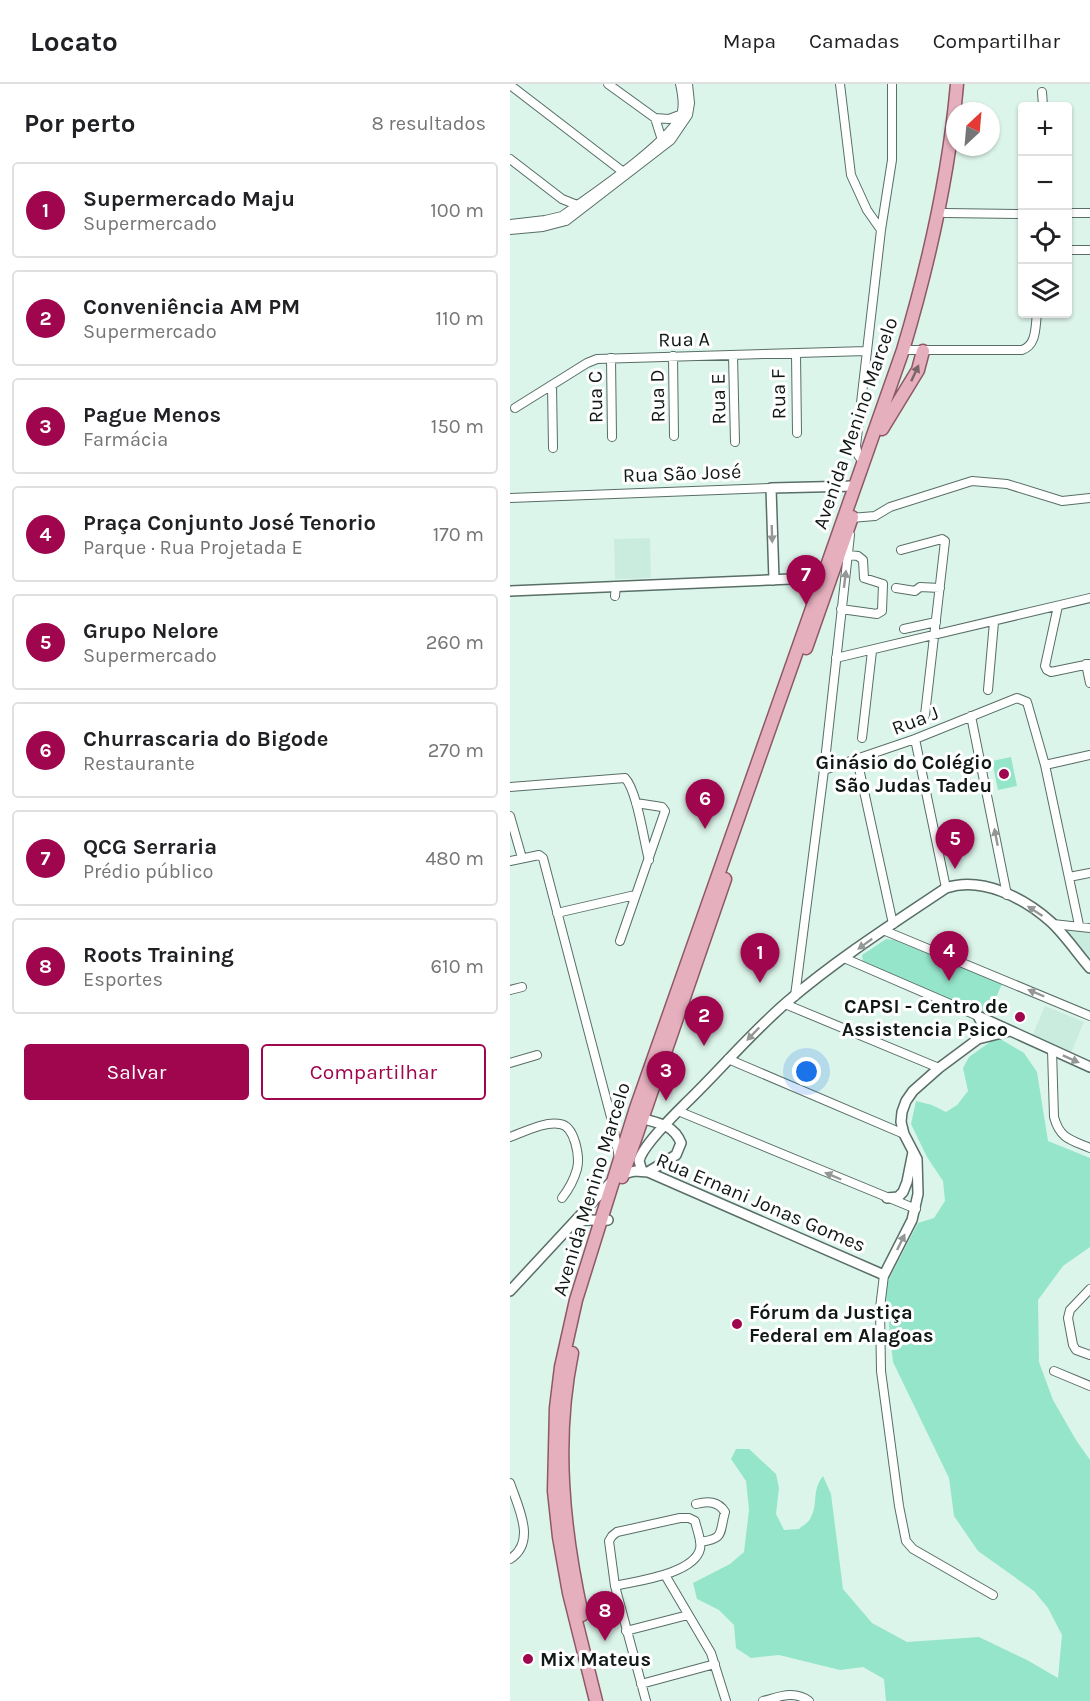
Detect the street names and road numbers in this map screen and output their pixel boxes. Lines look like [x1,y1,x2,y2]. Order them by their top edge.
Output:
street label: Avenida Menino Marcelo [808,314,903,532]
street label: Rua A [658,328,710,351]
street label: Rua F [767,368,790,419]
street label: Rua D [646,369,669,423]
street label: Rua C [584,371,607,423]
street label: Rua E [707,373,730,425]
street label: Rua São José [622,460,742,487]
street label: Rua J [889,701,942,740]
street label: Avenida Menino Marcelo [548,1079,635,1299]
street label: Rua Ernani Jonas Gomes [653,1148,869,1257]

